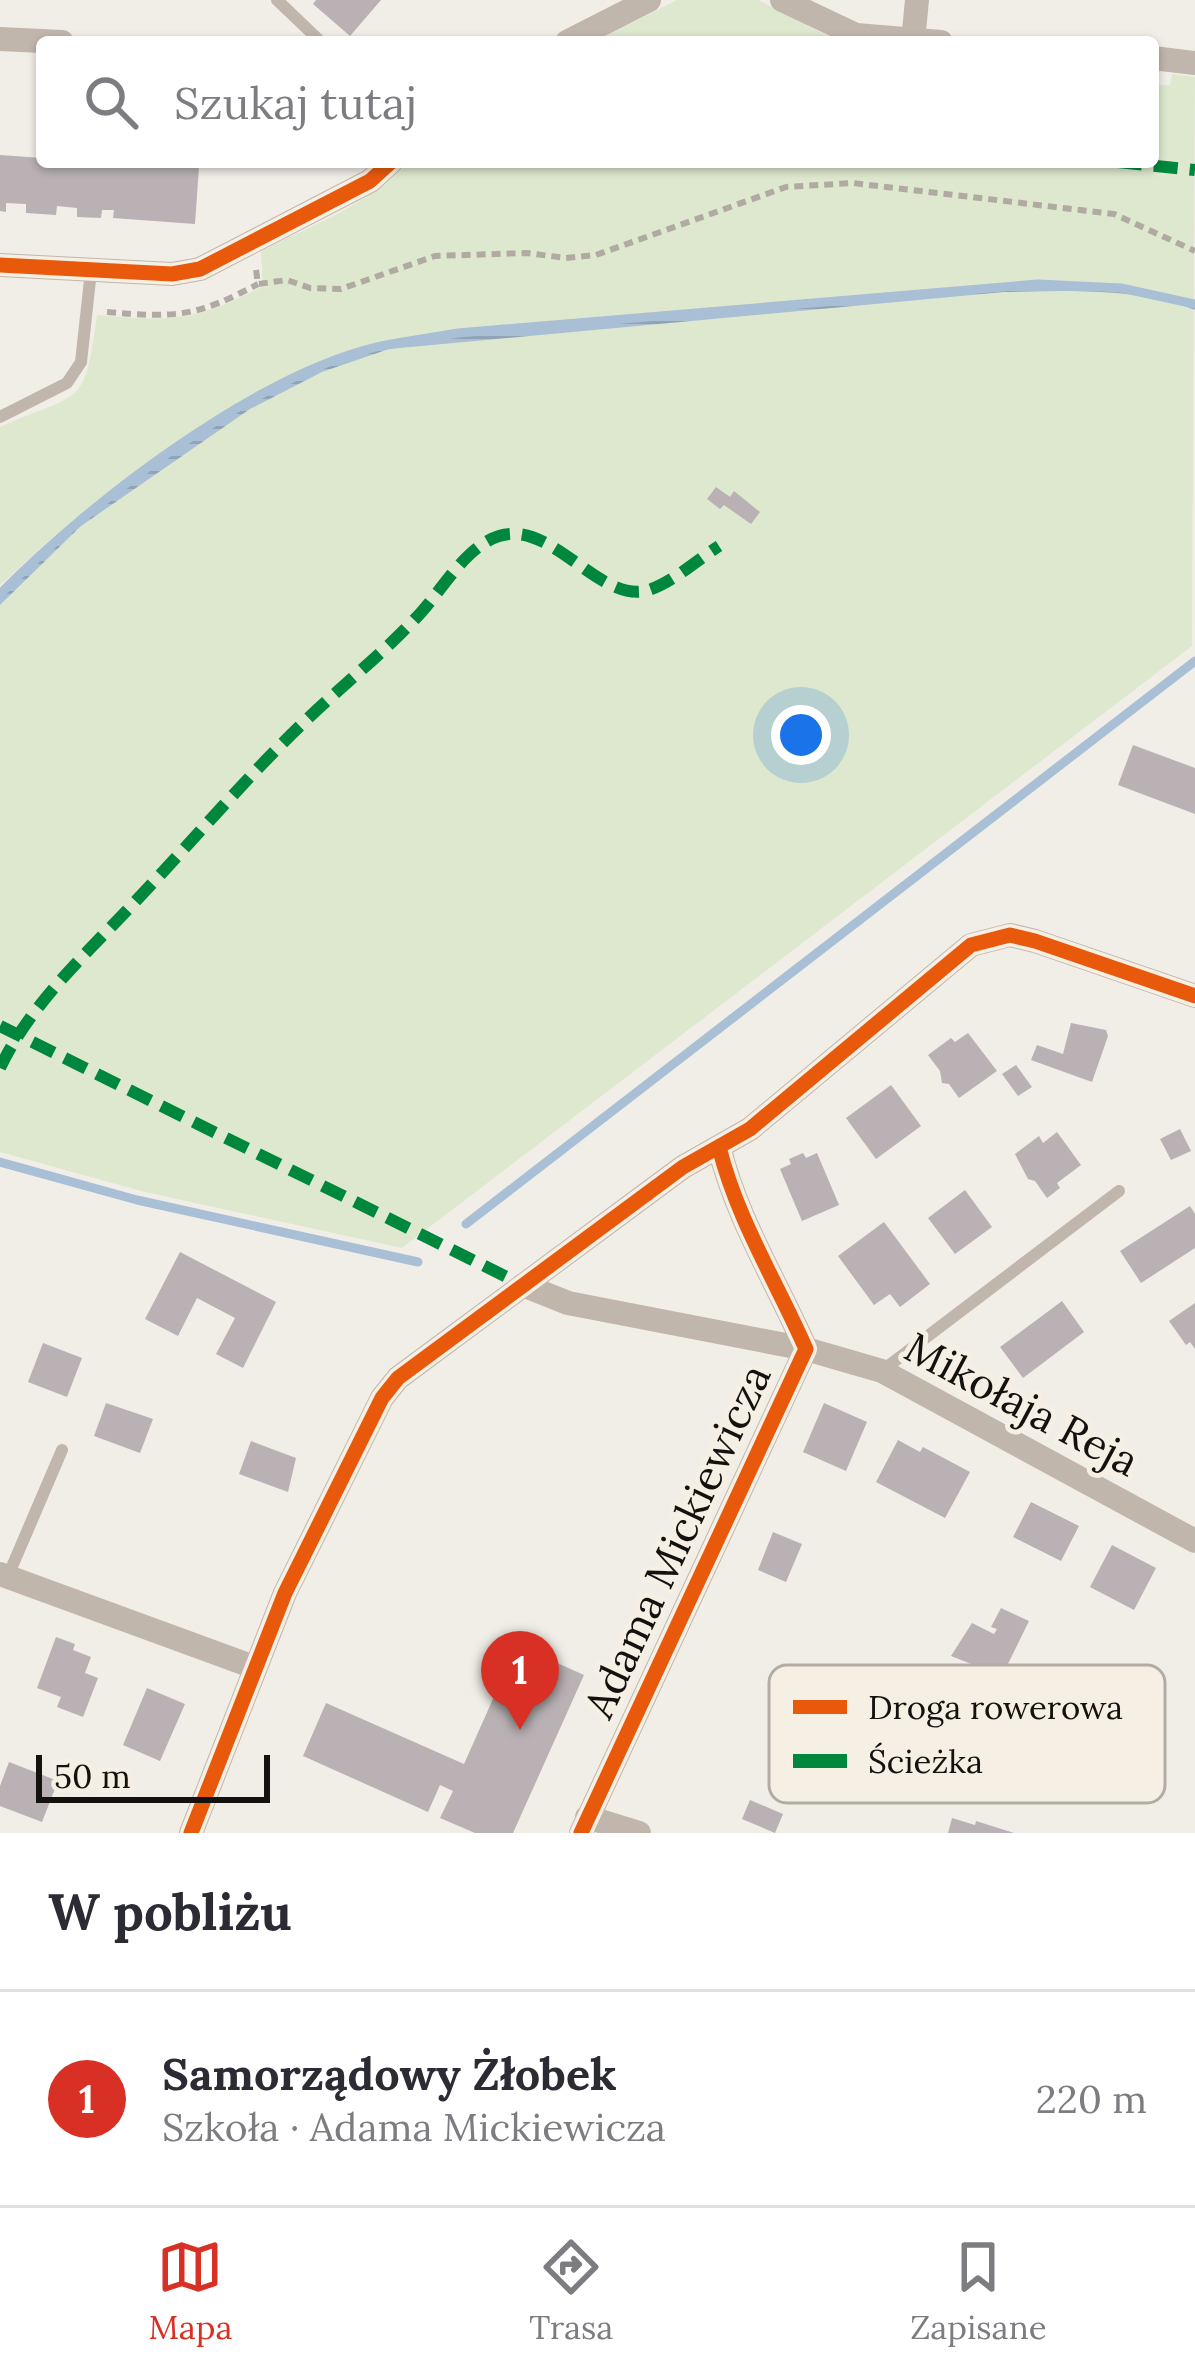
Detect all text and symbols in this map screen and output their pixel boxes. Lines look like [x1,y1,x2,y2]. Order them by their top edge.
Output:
search box [36,36,1159,168]
icon: search [78,69,144,135]
text: Szukaj tutaj [174,74,417,131]
your location [771,705,831,765]
street label: Mikołaja Reja [896,1320,1148,1488]
street label: Adama Mickiewicza [571,1356,783,1727]
pin: 1 [481,1631,559,1730]
legend [769,1665,1165,1803]
text: Droga rowerowa [868,1686,1123,1728]
text: Ścieżka [868,1740,983,1782]
scale bar [36,1749,270,1802]
text: 50 m [54,1755,131,1797]
text: W pobliżu [48,1879,292,1944]
text: Samorządowy Żłobek [162,2045,617,2102]
text: 1 [79,2074,95,2124]
text: 220 m [1036,2074,1147,2124]
text: Szkoła · Adama Mickiewicza [162,2102,666,2152]
tab: Mapa [148,2234,232,2348]
tab: Trasa [529,2234,613,2348]
tab: Zapisane [910,2234,1047,2348]

